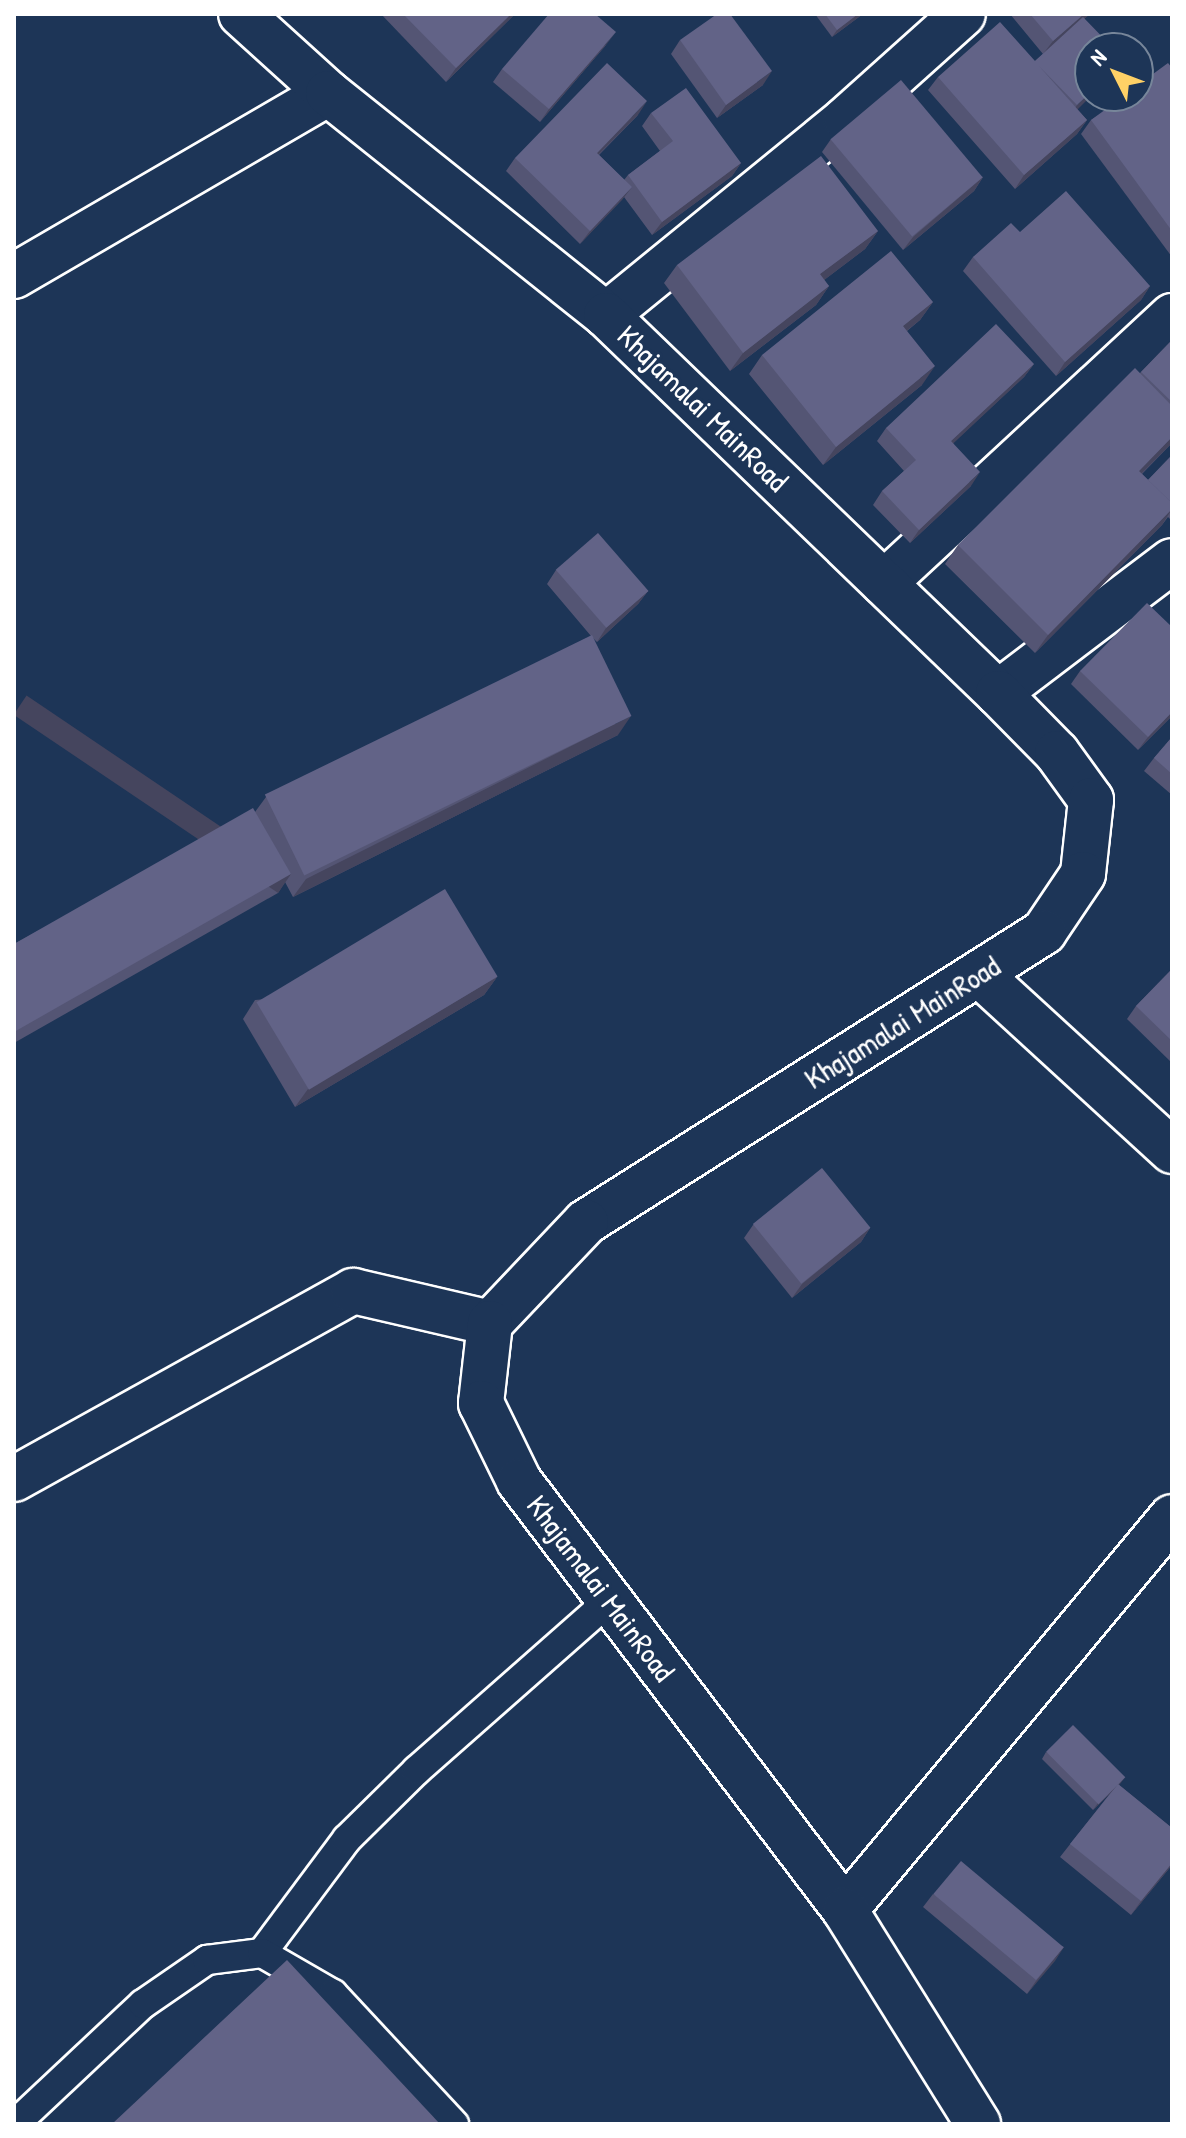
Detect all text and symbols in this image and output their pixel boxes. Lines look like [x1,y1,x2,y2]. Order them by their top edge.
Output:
north arrow [1074,32,1154,112]
text: N [1083,43,1113,72]
street label: Khajamalai MainRoad [610,317,796,499]
street label: Khajamalai MainRoad [798,948,1006,1096]
street label: Khajamalai MainRoad [519,1488,683,1688]

